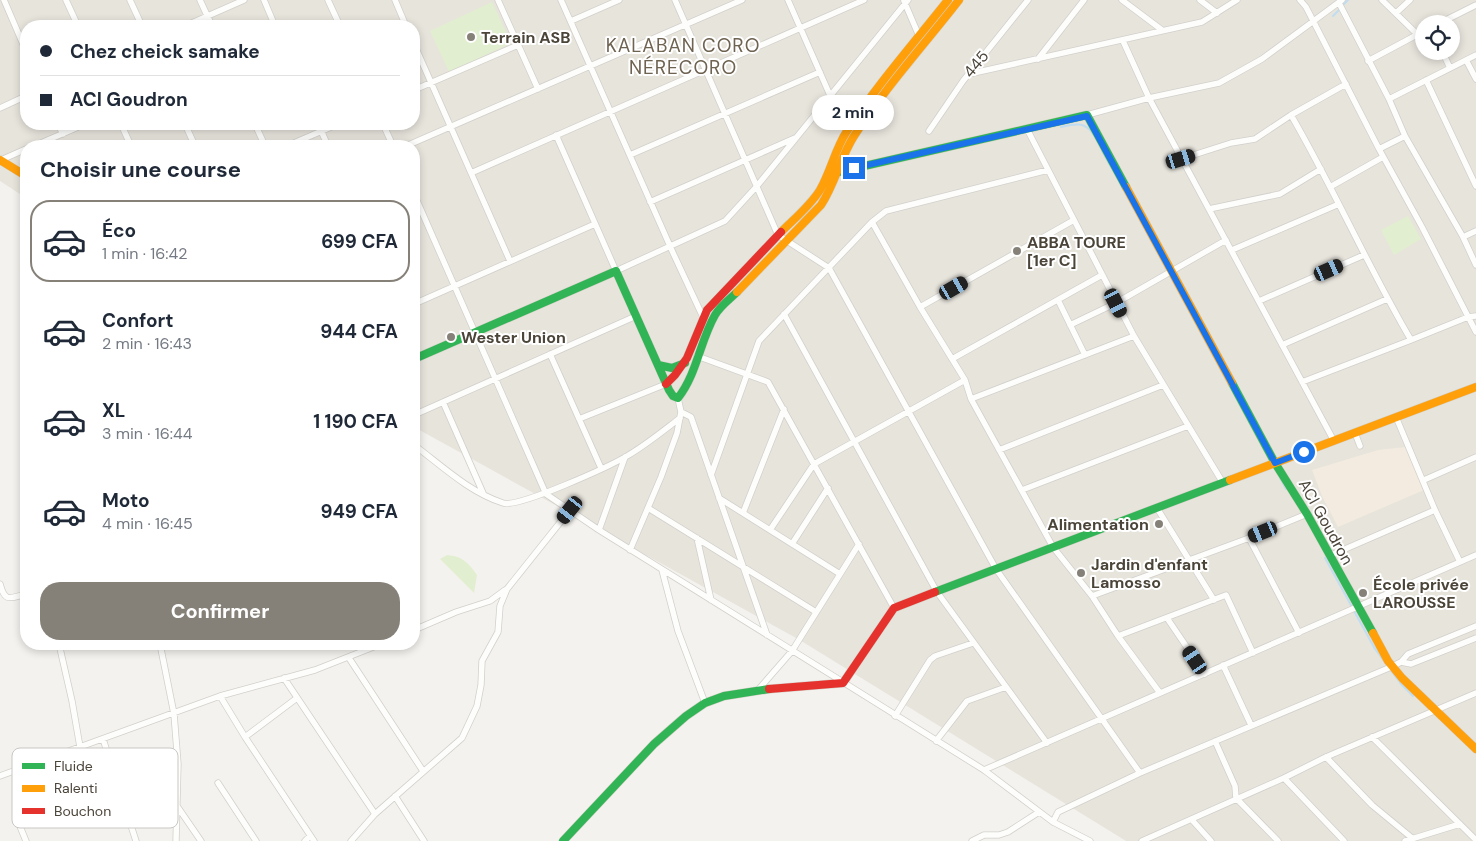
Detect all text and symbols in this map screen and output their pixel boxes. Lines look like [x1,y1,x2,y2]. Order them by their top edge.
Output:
map controls [1415,15,1460,60]
button: locate [1415,15,1460,60]
place label: Terrain ASB [481,27,570,48]
marker: Terrain ASB [465,31,477,43]
district label: KALABAN CORO NÉRECORO [606,33,760,80]
text: Chez cheick samake [70,39,260,64]
street label: 445 [959,46,993,82]
text: ACI Goudron [70,87,188,112]
callout: 2 min [813,96,895,130]
text: 2 min [832,102,874,123]
car [1164,147,1197,171]
text: Choisir une course [40,155,241,184]
route end [843,157,865,179]
text: Éco [102,218,136,243]
icon: car [42,219,87,264]
text: 699 CFA [321,229,398,254]
place label: ABBA TOURE [1er C] [1027,232,1126,271]
text: 1 min · 16:42 [102,243,187,264]
marker: ABBA TOURE [1er C] [1011,245,1023,257]
car [1312,257,1345,283]
car [937,274,970,302]
car [1102,286,1129,320]
text: Confort [102,308,174,333]
icon: car [42,309,87,354]
text: 944 CFA [320,319,398,344]
place label: Wester Union [461,327,566,348]
marker: Wester Union [445,331,457,343]
text: 2 min · 16:43 [102,333,192,354]
text: XL [102,398,125,423]
icon: car [42,399,87,444]
text: 1 190 CFA [313,409,398,434]
text: 3 min · 16:44 [102,423,192,444]
route start [1293,441,1315,463]
street label: ACI Goudron [1294,476,1358,568]
text: Moto [102,488,150,513]
icon: car [42,489,87,534]
car [554,494,585,526]
text: 949 CFA [320,499,398,524]
text: 4 min · 16:45 [102,513,193,534]
place label: Alimentation [1047,514,1149,535]
marker: Alimentation [1153,518,1165,530]
car [1246,519,1279,545]
place label: Jardin d'enfant Lamosso [1091,554,1208,593]
marker: Jardin d'enfant Lamosso [1075,567,1087,579]
place label: École privée LAROUSSE [1373,574,1469,613]
button: Confirmer [40,582,400,640]
marker: École privée LAROUSSE [1357,587,1369,599]
car [1180,643,1209,677]
legend [12,748,178,828]
text: Fluide [54,757,93,775]
text: Ralenti [54,779,98,797]
text: Bouchon [54,802,111,820]

